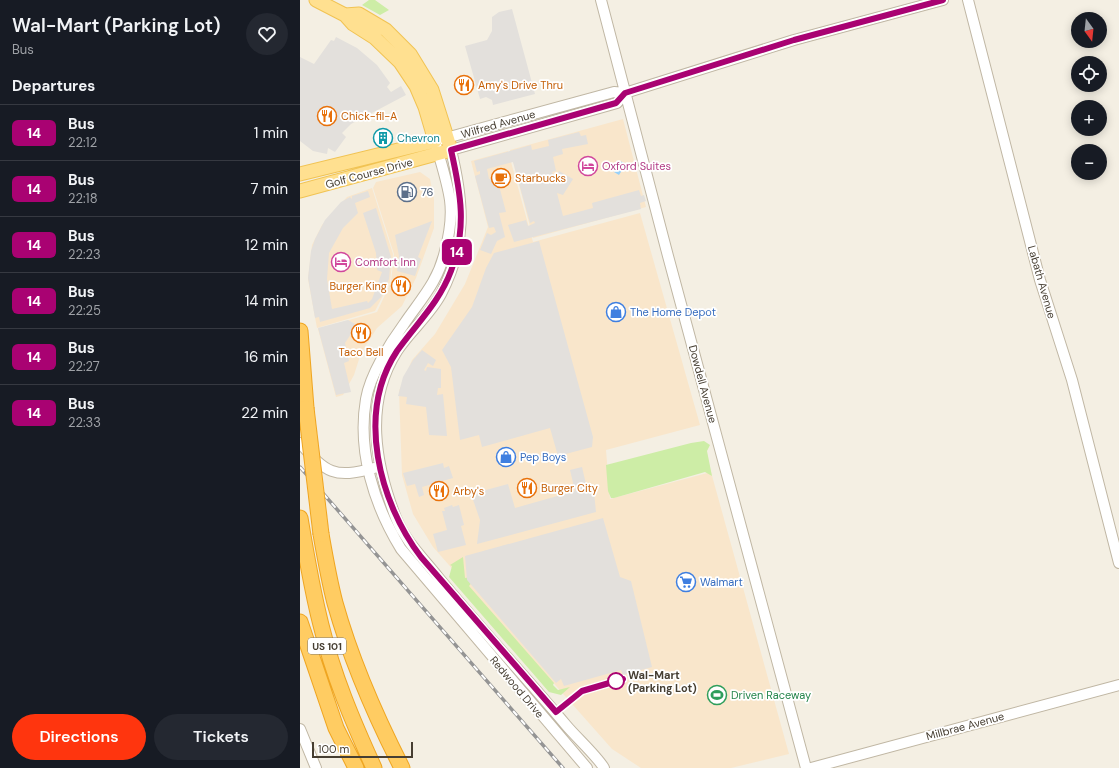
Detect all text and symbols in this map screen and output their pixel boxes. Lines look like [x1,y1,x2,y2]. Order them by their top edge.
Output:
north arrow [1071,12,1107,48]
map controls [1071,12,1107,180]
text: Wal-Mart (Parking Lot) [12,13,220,38]
button: heart [246,13,288,55]
text: Bus [12,41,34,58]
button: locate [1071,56,1107,92]
restaurant icon: Amy's Drive Thru [453,74,475,96]
text: Departures [12,76,95,96]
place label: Amy's Drive Thru [478,78,563,92]
button: + [1071,100,1107,136]
restaurant icon: Chick-fil-A [316,105,338,127]
street label: Wilfred Avenue [459,107,537,141]
place label: Chick-fil-A [341,109,397,123]
text: Bus [68,114,95,134]
text: 1 min [254,123,288,143]
text: 14 [27,124,41,142]
building icon: Chevron [372,127,394,149]
place label: Chevron [397,131,440,145]
text: 22:12 [68,134,97,151]
button: − [1071,144,1107,180]
street label: Golf Course Drive [324,155,414,191]
hotel icon: Oxford Suites [577,155,599,177]
place label: Oxford Suites [602,159,671,173]
cafe icon: Starbucks [490,167,512,189]
text: Bus [68,170,95,190]
place label: Starbucks [515,171,566,185]
text: 7 min [250,179,288,199]
text: 14 [27,180,41,198]
fuel station icon: 76 [396,181,418,203]
place label: 76 [421,185,434,199]
text: 22:18 [68,190,98,207]
text: Bus [68,226,95,246]
text: 12 min [245,235,288,255]
text: 14 [27,236,41,254]
line badge: 14 [439,239,475,265]
text: 14 [450,243,464,261]
street label: Labath Avenue [1025,244,1059,320]
text: 22:23 [68,246,101,263]
hotel icon: Comfort Inn [330,251,352,273]
place label: Comfort Inn [355,255,416,269]
restaurant icon: Burger King [390,275,412,297]
place label: Burger King [329,279,387,293]
text: Bus [68,282,95,302]
text: 14 min [245,291,288,311]
text: 14 [27,292,41,310]
shop icon: The Home Depot [605,301,627,323]
text: 22:25 [68,302,101,319]
place label: The Home Depot [630,305,716,319]
restaurant icon: Taco Bell [350,322,372,344]
text: Bus [68,338,95,358]
street label: Dowdell Avenue [686,343,720,425]
place label: Taco Bell [339,345,383,359]
text: 16 min [244,347,288,367]
text: 14 [27,348,41,366]
text: 22:27 [68,358,100,375]
text: Bus [68,394,95,414]
text: 22 min [241,403,288,423]
text: 14 [27,404,41,422]
text: 22:33 [68,414,101,431]
shop icon: Pep Boys [495,446,517,468]
place label: Pep Boys [520,450,566,464]
restaurant icon: Burger City [516,477,538,499]
restaurant icon: Arby's [428,480,450,502]
place label: Burger City [541,481,598,495]
place label: Arby's [453,484,484,498]
supermarket icon: Walmart [675,571,697,593]
place label: Walmart [700,575,743,589]
road number: US 101 [308,638,346,654]
street label: Redwood Drive [487,653,547,721]
place label: Wal-Mart (Parking Lot) [628,668,697,695]
marker: Wal-Mart (Parking Lot) [607,672,625,690]
sports icon: Driven Raceway [706,684,728,706]
place label: Driven Raceway [731,688,811,702]
street label: Millbrae Avenue [924,709,1006,743]
button: Directions [12,714,146,760]
button: Tickets [154,714,288,760]
scale bar [312,740,413,759]
text: 100 m [318,742,349,756]

